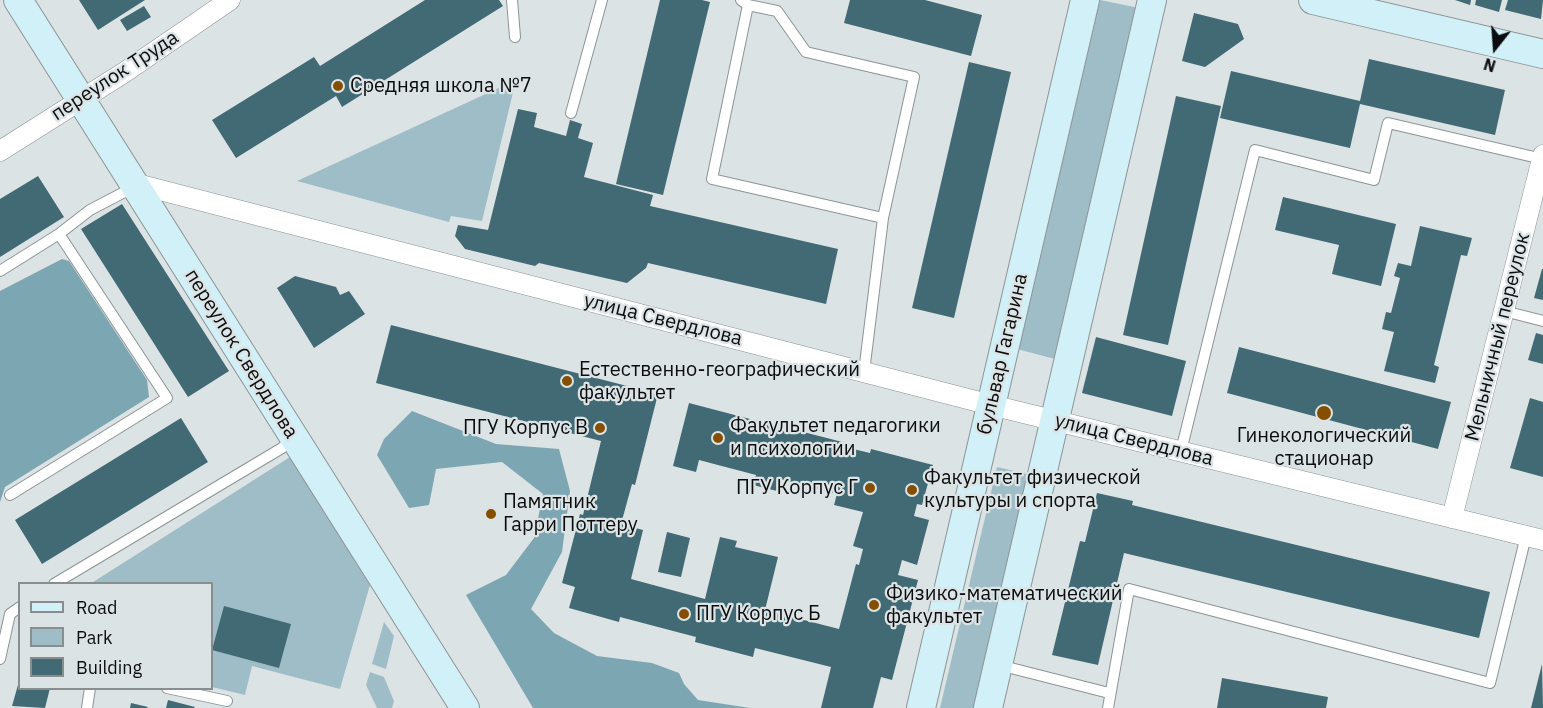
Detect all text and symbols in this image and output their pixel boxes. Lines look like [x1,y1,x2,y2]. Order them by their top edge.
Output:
north arrow [1465,18,1525,78]
street label: переулок Труда [47,26,183,126]
text: N [1481,54,1498,76]
place label: Средняя школа №7 [350,74,532,98]
marker: Средняя школа №7 [331,79,345,93]
street label: Мельничный переулок [1460,230,1536,444]
street label: переулок Свердлова [179,265,303,443]
street label: бульвар Гагарина [973,271,1033,437]
street label: улица Свердлова [581,289,745,351]
place label: Естественно-географический факультет [579,358,860,405]
marker: Естественно-географический факультет [560,374,574,388]
marker: Гинекологический стационар [1315,404,1333,422]
street label: улица Свердлова [1052,409,1216,471]
place label: Факультет педагогики и психологии [730,414,941,461]
place label: ПГУ Корпус В [463,416,588,440]
marker: ПГУ Корпус В [593,421,607,435]
place label: Гинекологический стационар [1237,424,1411,471]
marker: Факультет педагогики и психологии [711,431,725,445]
place label: Факультет физической культуры и спорта [924,466,1141,513]
place label: ПГУ Корпус Г [736,476,858,500]
marker: ПГУ Корпус Г [863,481,877,495]
marker: Факультет физической культуры и спорта [905,483,919,497]
place label: Памятник Гарри Поттеру [503,490,638,537]
marker: Памятник Гарри Поттеру [484,507,498,521]
legend [18,582,213,690]
place label: Физико-математический факультет [886,582,1123,629]
text: Road [76,596,117,619]
marker: Физико-математический факультет [867,598,881,612]
place label: ПГУ Корпус Б [696,602,821,626]
marker: ПГУ Корпус Б [677,607,691,621]
text: Park [76,626,112,649]
text: Building [76,656,142,679]

